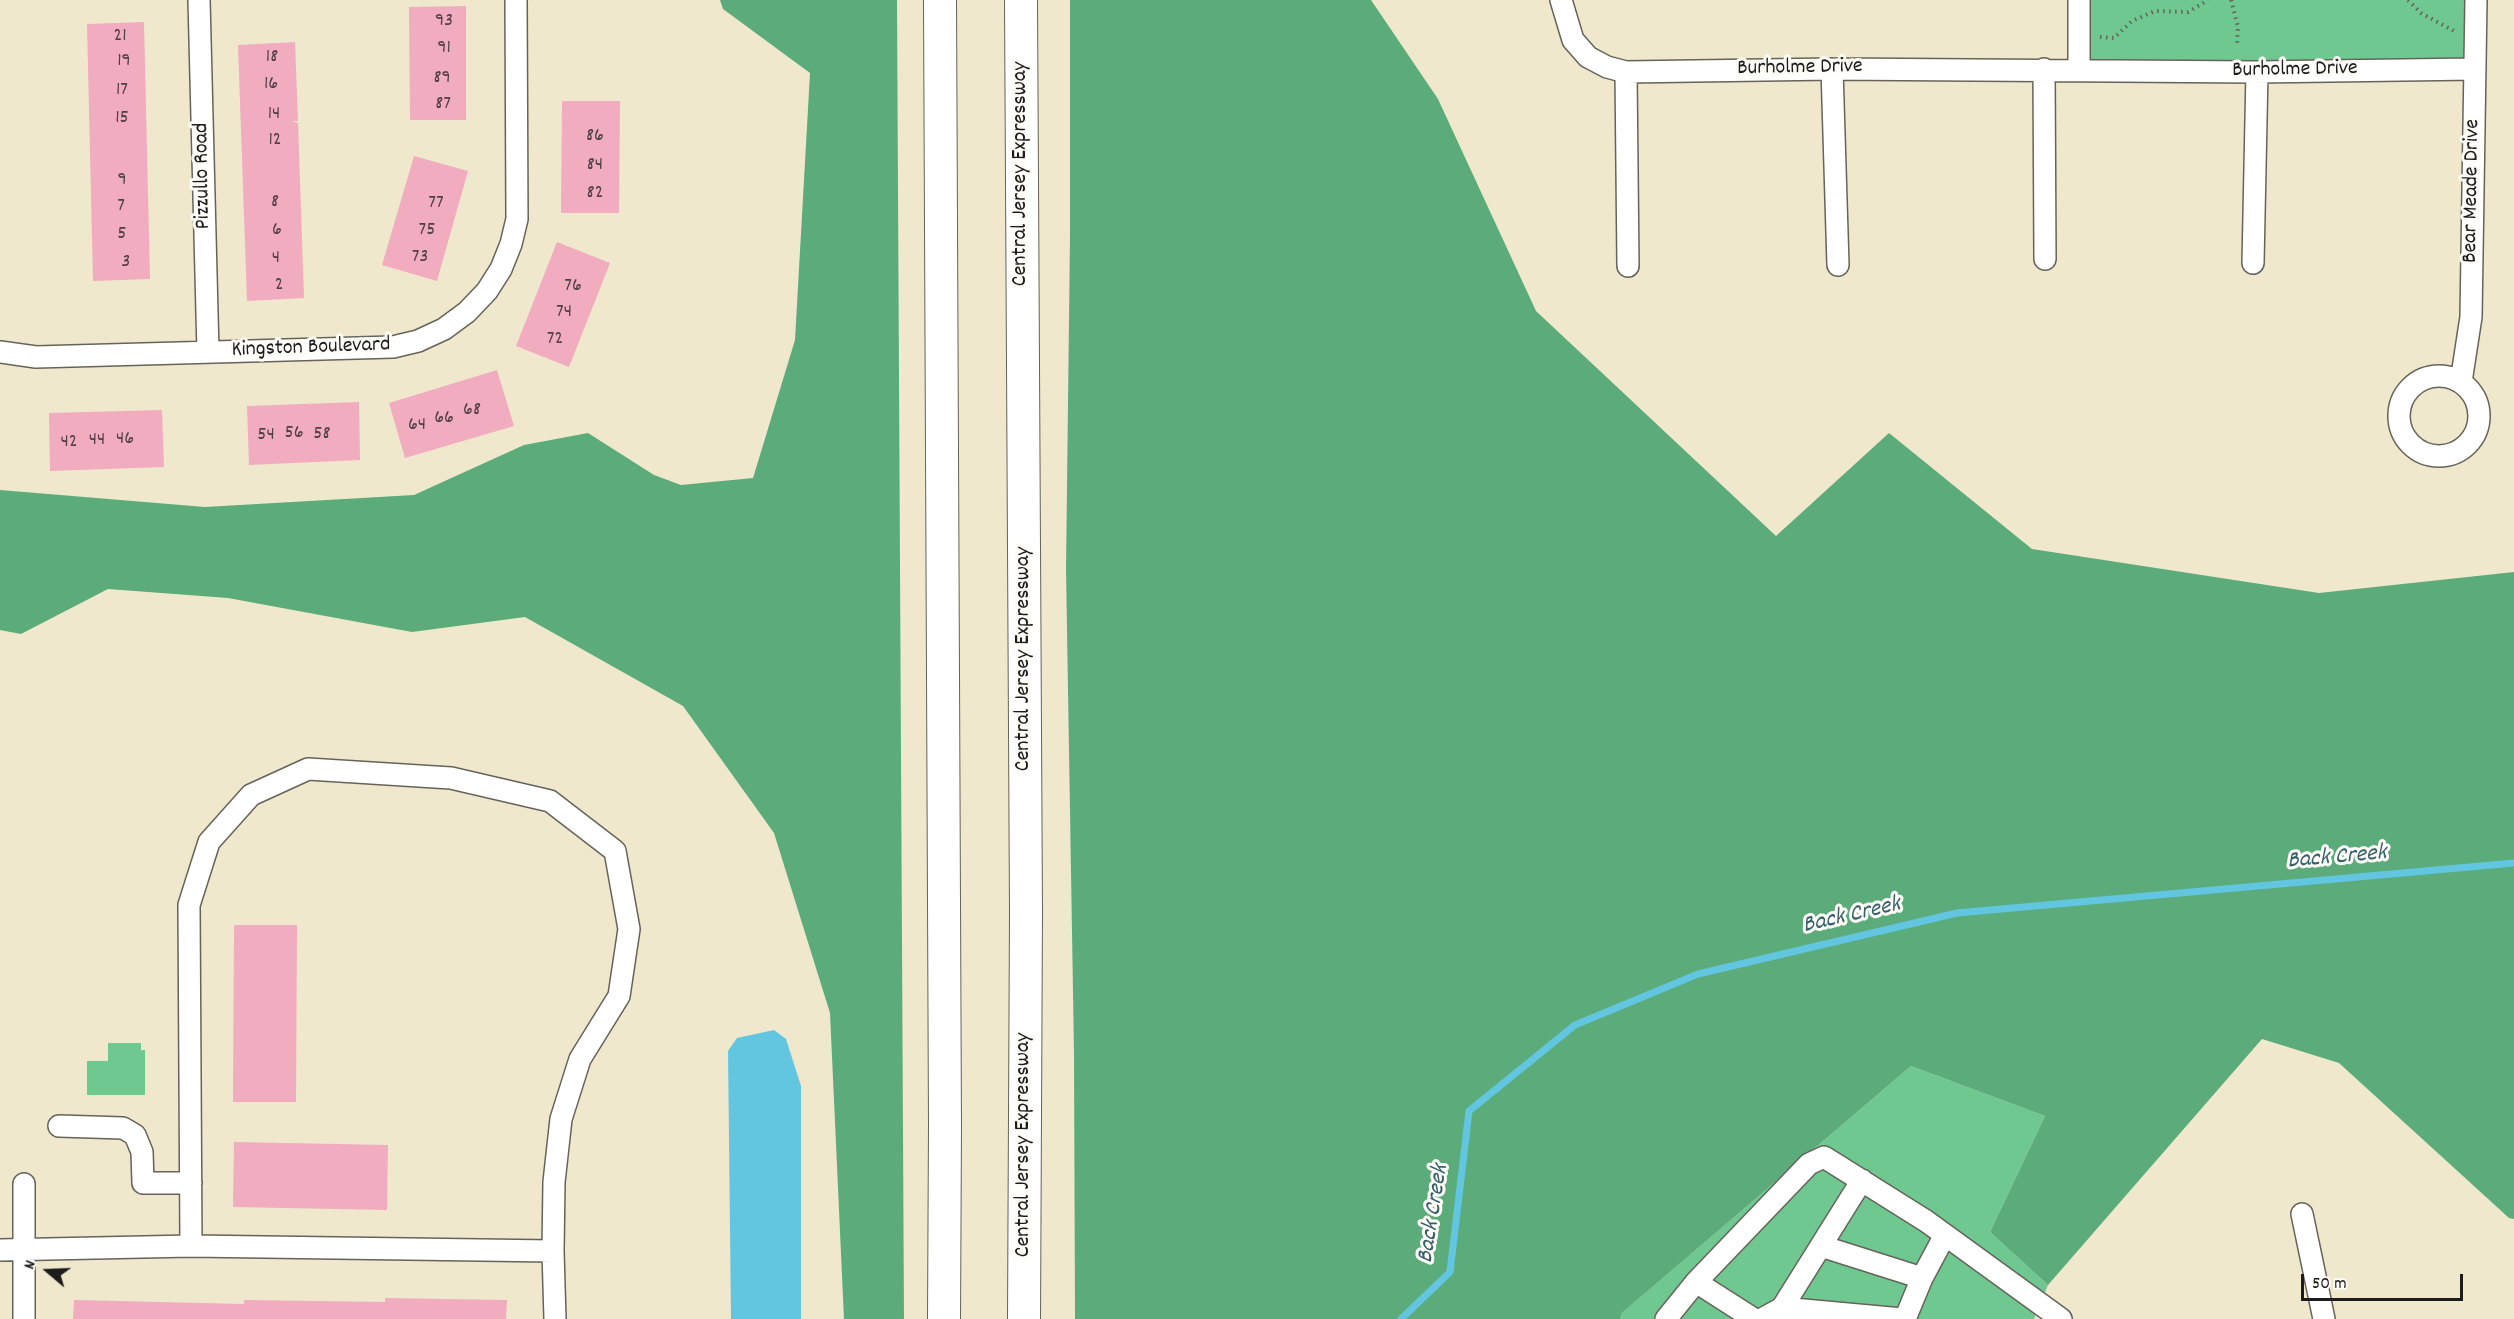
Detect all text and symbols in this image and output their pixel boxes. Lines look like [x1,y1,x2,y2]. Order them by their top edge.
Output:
house number: 93 [435,10,453,34]
house number: 21 [113,25,127,49]
house number: 91 [437,37,451,61]
house number: 18 [266,46,278,70]
house number: 19 [117,50,131,74]
street label: Burholme Drive [1737,55,1863,83]
street label: Burholme Drive [2232,57,2358,85]
street label: Central Jersey Expressway [1009,62,1035,286]
house number: 89 [433,67,451,91]
house number: 16 [264,73,278,97]
house number: 17 [116,79,128,103]
house number: 87 [435,93,451,117]
house number: 14 [268,103,280,127]
house number: 15 [115,107,129,131]
street label: Bear Meade Drive [2459,119,2487,263]
street label: Pizzullo Road [190,122,218,230]
house number: 86 [586,125,604,149]
house number: 12 [268,129,282,153]
house number: 84 [587,154,603,178]
house number: 9 [117,169,127,193]
house number: 82 [587,182,603,206]
house number: 8 [271,191,279,215]
house number: 77 [428,192,444,216]
house number: 7 [117,195,125,219]
house number: 6 [272,219,282,243]
house number: 75 [419,219,435,243]
house number: 5 [117,223,127,247]
house number: 73 [412,246,428,270]
house number: 4 [272,247,280,271]
house number: 3 [122,251,130,275]
house number: 2 [275,274,283,298]
house number: 76 [564,275,582,299]
house number: 74 [556,301,572,325]
house number: 72 [547,328,563,352]
street label: Kingston Boulevard [231,333,391,365]
house number: 68 [463,399,481,423]
house number: 66 [434,407,454,431]
house number: 64 [408,414,426,438]
house number: 56 [284,422,304,446]
house number: 58 [313,423,331,447]
house number: 54 [257,424,275,448]
house number: 46 [116,428,134,452]
house number: 44 [89,429,105,453]
house number: 42 [60,431,78,455]
street label: Central Jersey Expressway [1012,547,1038,771]
water label: Back Creek [2286,840,2388,878]
water label: Back Creek [1800,892,1904,942]
street label: Central Jersey Expressway [1012,1033,1038,1257]
water label: Back Creek [1413,1163,1457,1265]
north arrow [18,1241,78,1301]
text: N [18,1257,43,1272]
scale bar [2304,1262,2466,1300]
text: 50 m [2312,1272,2347,1297]

